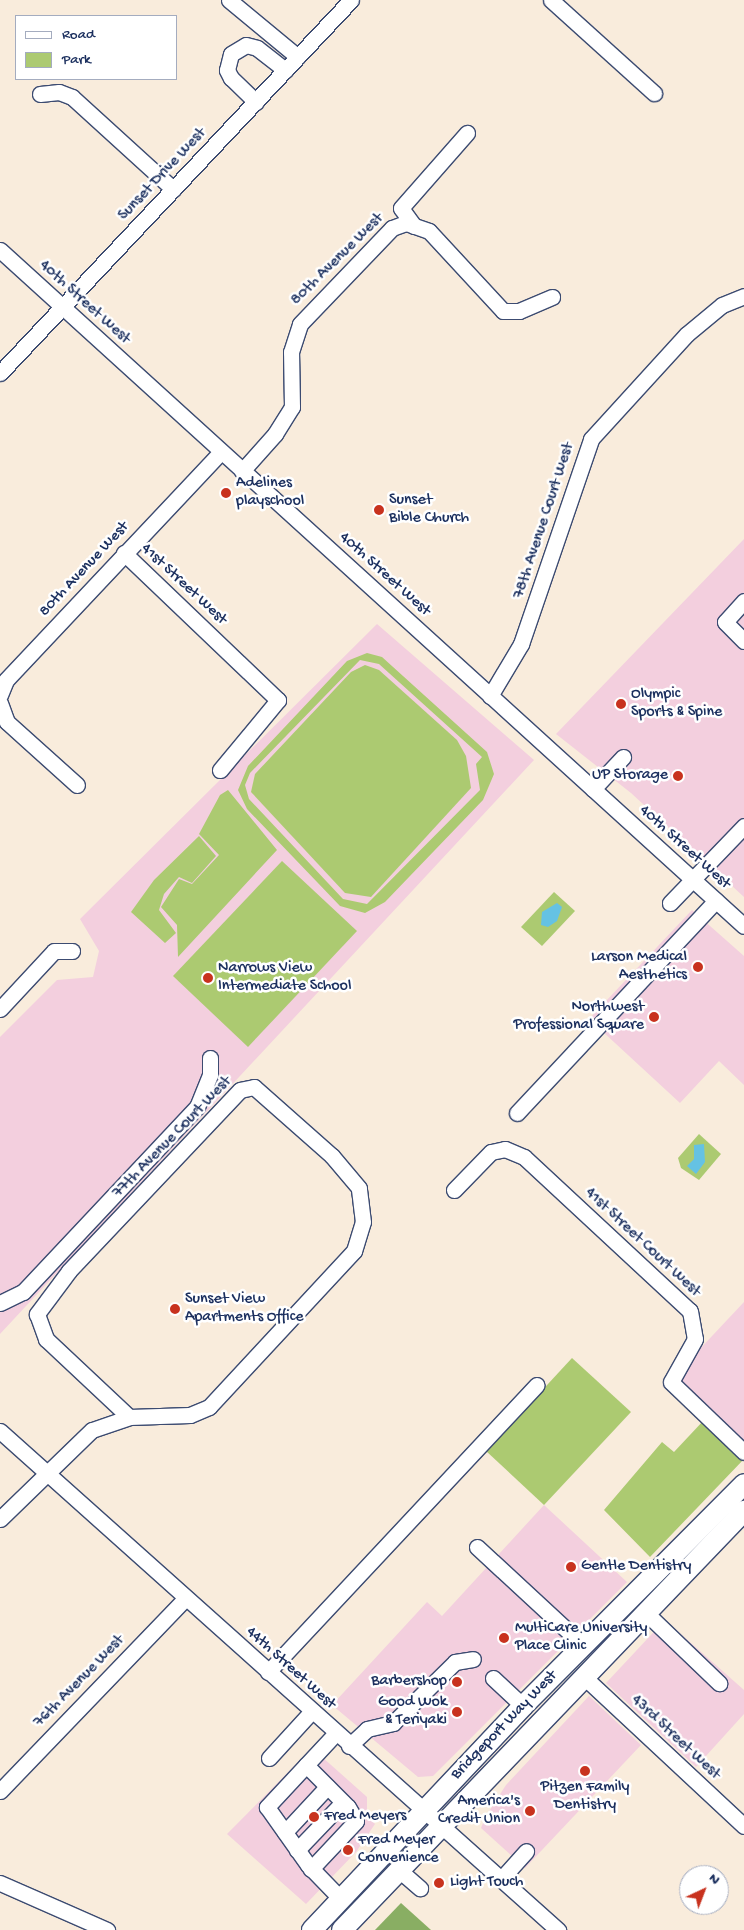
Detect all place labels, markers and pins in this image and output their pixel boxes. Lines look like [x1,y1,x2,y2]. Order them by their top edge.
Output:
place label: Adelines playschool [236,474,304,512]
marker: Adelines playschool [220,487,232,499]
place label: Sunset Bible Church [389,491,469,529]
marker: Sunset Bible Church [373,504,385,516]
place label: Olympic Sports & Spine [631,685,722,723]
marker: Olympic Sports & Spine [615,698,627,710]
place label: UP Storage [592,766,668,786]
marker: UP Storage [672,770,684,782]
place label: Larson Medical Aesthetics [591,948,687,986]
place label: Narrows View Intermediate School [218,959,351,997]
marker: Larson Medical Aesthetics [691,960,705,974]
marker: Narrows View Intermediate School [202,972,214,984]
place label: Northwest Professional Square [513,998,644,1036]
marker: Northwest Professional Square [648,1011,660,1023]
place label: Sunset View Apartments Office [185,1290,303,1328]
marker: Sunset View Apartments Office [169,1303,181,1315]
place label: Gentle Dentistry [581,1557,691,1577]
marker: Gentle Dentistry [565,1561,577,1573]
place label: MultiCare University Place Clinic [515,1619,647,1657]
marker: MultiCare University Place Clinic [497,1631,511,1645]
place label: Barbershop [371,1672,447,1692]
marker: Barbershop [451,1676,463,1688]
place label: Good Wok & Teriyaki [378,1693,447,1731]
marker: Good Wok & Teriyaki [451,1706,463,1718]
marker: Pitzen Family Dentistry [579,1765,591,1777]
place label: Pitzen Family Dentistry [541,1778,629,1816]
place label: America's Credit Union [438,1792,520,1830]
marker: America's Credit Union [524,1805,536,1817]
place label: Fred Meyers [324,1807,406,1827]
marker: Fred Meyers [308,1811,320,1823]
place label: Fred Meyer Convenience [358,1831,439,1869]
marker: Fred Meyer Convenience [342,1844,354,1856]
place label: Light Touch [450,1873,523,1893]
marker: Light Touch [432,1876,446,1890]

